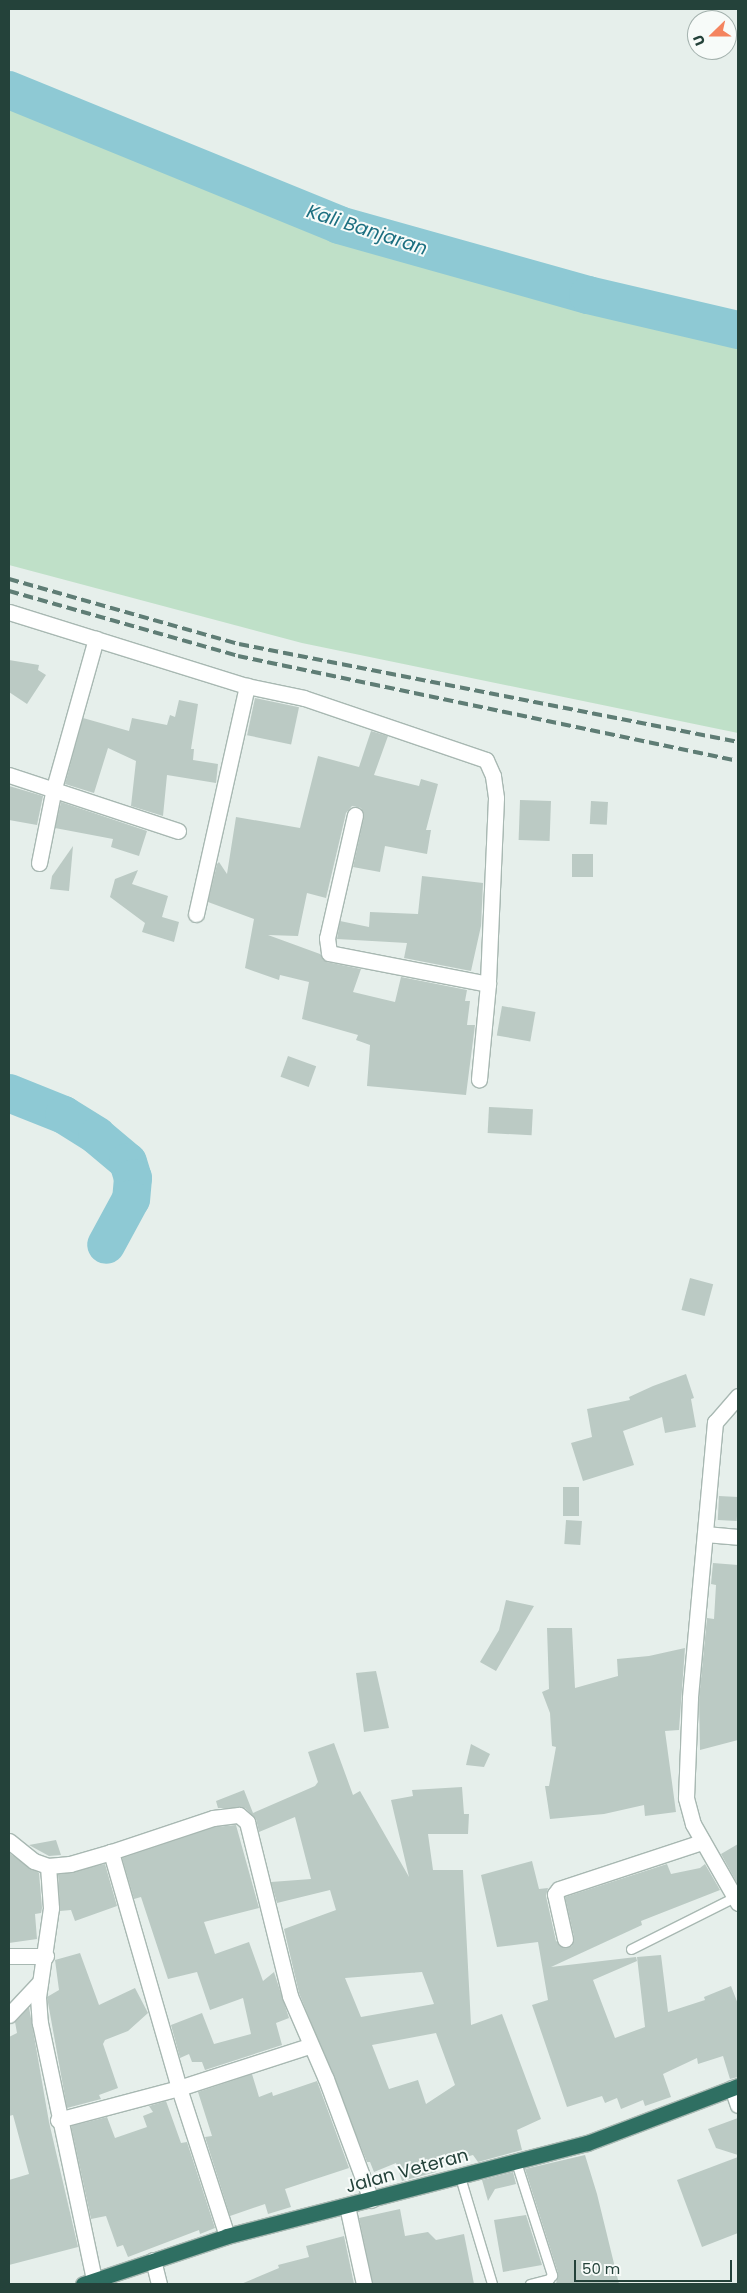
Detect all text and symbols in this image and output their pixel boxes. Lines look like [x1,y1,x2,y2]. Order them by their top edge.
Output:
north arrow [687,10,737,60]
text: U [688,32,710,49]
water label: Kali Banjaran [304,200,430,260]
street label: Jalan Veteran [343,2144,471,2198]
scale bar [577,2250,734,2282]
text: 50 m [582,2258,620,2279]

